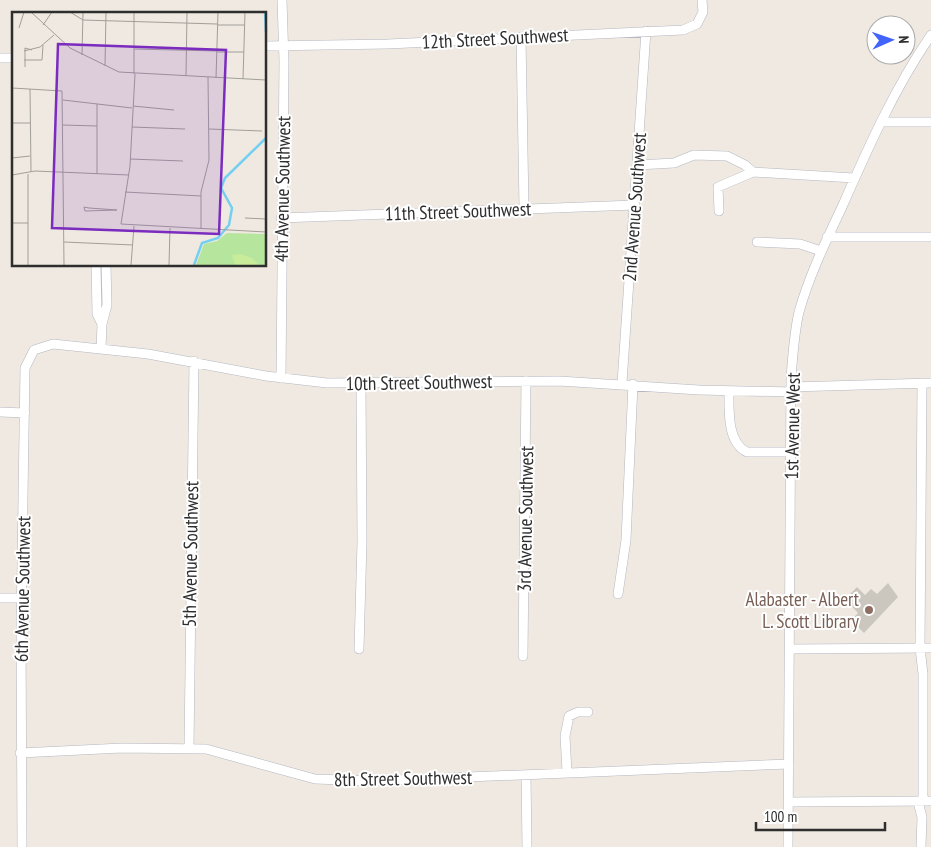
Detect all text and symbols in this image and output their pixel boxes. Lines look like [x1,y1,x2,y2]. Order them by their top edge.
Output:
inset map [12,12,266,266]
north arrow [866,15,916,65]
street label: 12th Street Southwest [421,22,570,54]
text: N [895,35,913,44]
street label: 4th Avenue Southwest [269,115,295,262]
street label: 2nd Avenue Southwest [617,131,651,282]
street label: 11th Street Southwest [384,196,533,226]
street label: 10th Street Southwest [345,369,493,395]
street label: 1st Avenue West [779,371,805,480]
street label: 3rd Avenue Southwest [512,445,538,592]
street label: 5th Avenue Southwest [177,480,203,627]
street label: 6th Avenue Southwest [9,515,35,662]
place label: Alabaster - Albert L. Scott Library [746,587,860,633]
marker: Alabaster - Albert L. Scott Library [863,604,875,616]
street label: 8th Street Southwest [334,765,473,791]
scale bar [756,800,885,832]
text: 100 m [764,807,797,826]

